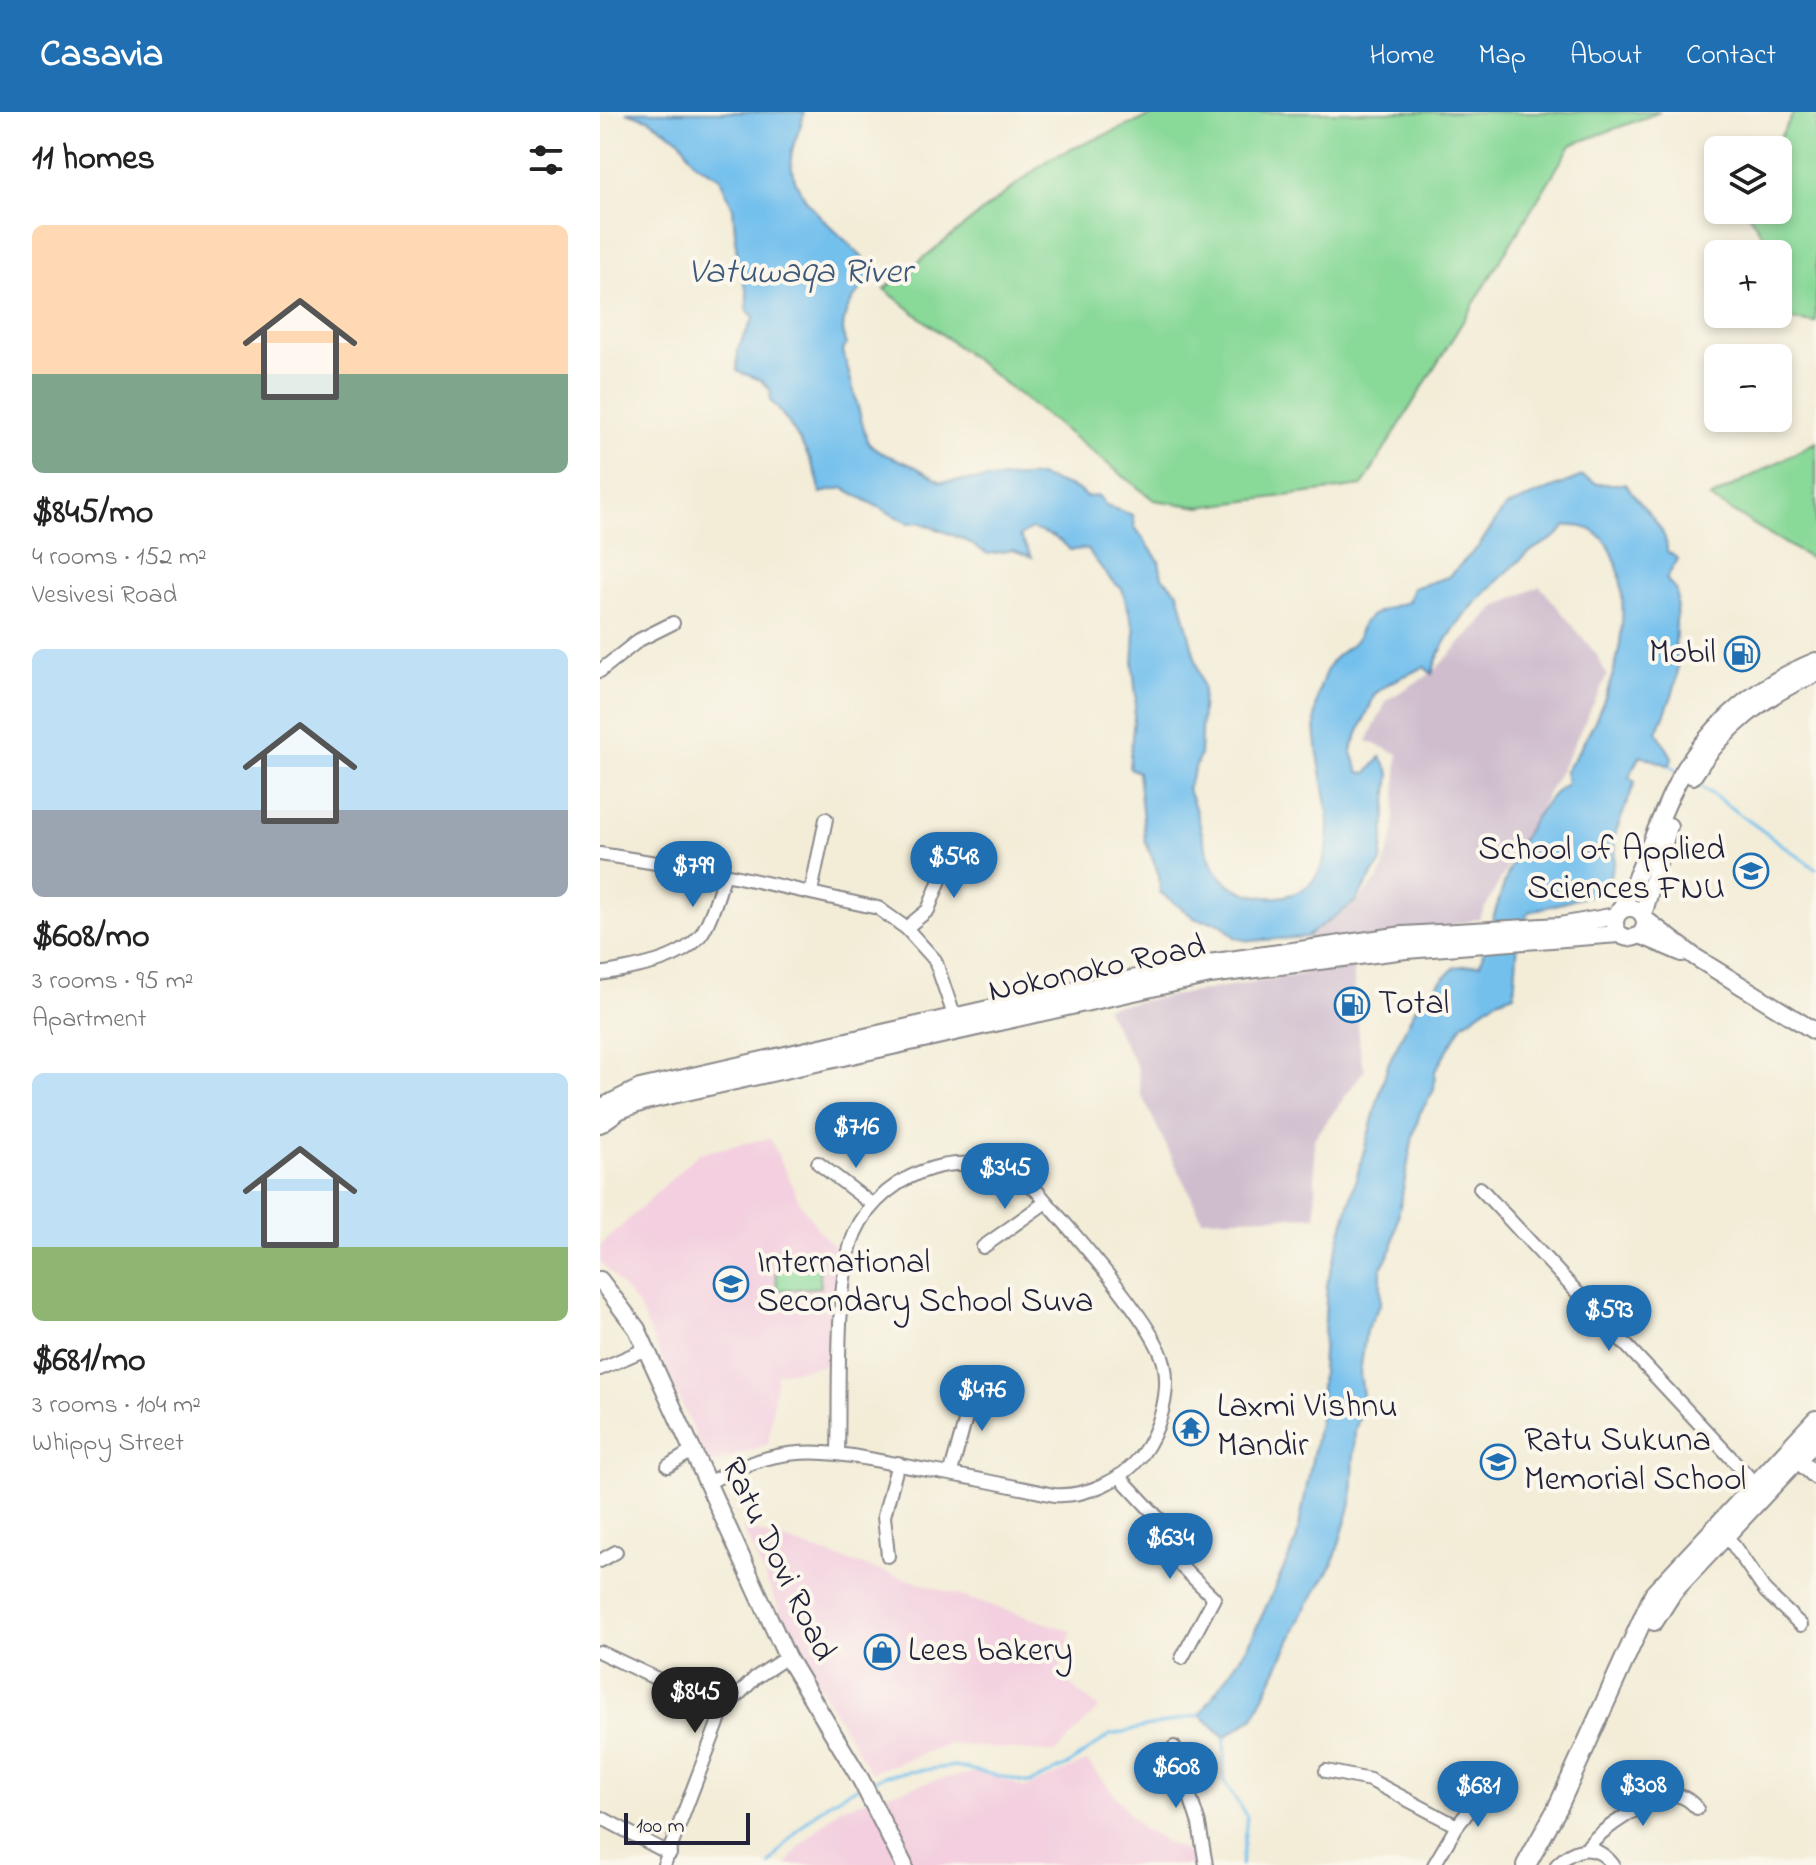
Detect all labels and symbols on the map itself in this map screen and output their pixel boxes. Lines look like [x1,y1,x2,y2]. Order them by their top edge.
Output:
water label: Vatuwaqa River [688,247,916,300]
place label: Mobil [1649,629,1716,679]
fuel station icon: Mobil [1723,635,1761,673]
place label: School of Applied Sciences FNU [1478,826,1725,915]
pin: $548 [907,832,1001,900]
pin: $799 [646,841,740,909]
school or university icon: School of Applied Sciences FNU [1732,852,1770,890]
street label: Nokonoko Road [984,923,1210,1017]
place label: Total [1378,980,1449,1030]
fuel station icon: Total [1333,986,1371,1024]
pin: $716 [809,1102,903,1170]
pin: $345 [958,1143,1052,1211]
place label: International Secondary School Suva [757,1239,1093,1328]
school or university icon: International Secondary School Suva [712,1265,750,1303]
pin: $593 [1562,1285,1656,1353]
pin: $476 [935,1365,1029,1433]
place label: Laxmi Vishnu Mandir [1217,1383,1398,1472]
temple icon: Laxmi Vishnu Mandir [1172,1409,1210,1447]
place label: Ratu Sukuna Memorial School [1524,1417,1746,1506]
school or university icon: Ratu Sukuna Memorial School [1479,1443,1517,1481]
street label: Ratu Dovi Road [706,1450,848,1670]
pin: $634 [1123,1513,1217,1581]
place label: Lees bakery [908,1627,1073,1677]
shop icon: Lees bakery [863,1633,901,1671]
pin: $845 [648,1667,742,1735]
pin: $608 [1129,1742,1223,1810]
pin: $308 [1596,1760,1690,1828]
pin: $681 [1431,1761,1525,1829]
scale bar [624,1809,750,1845]

